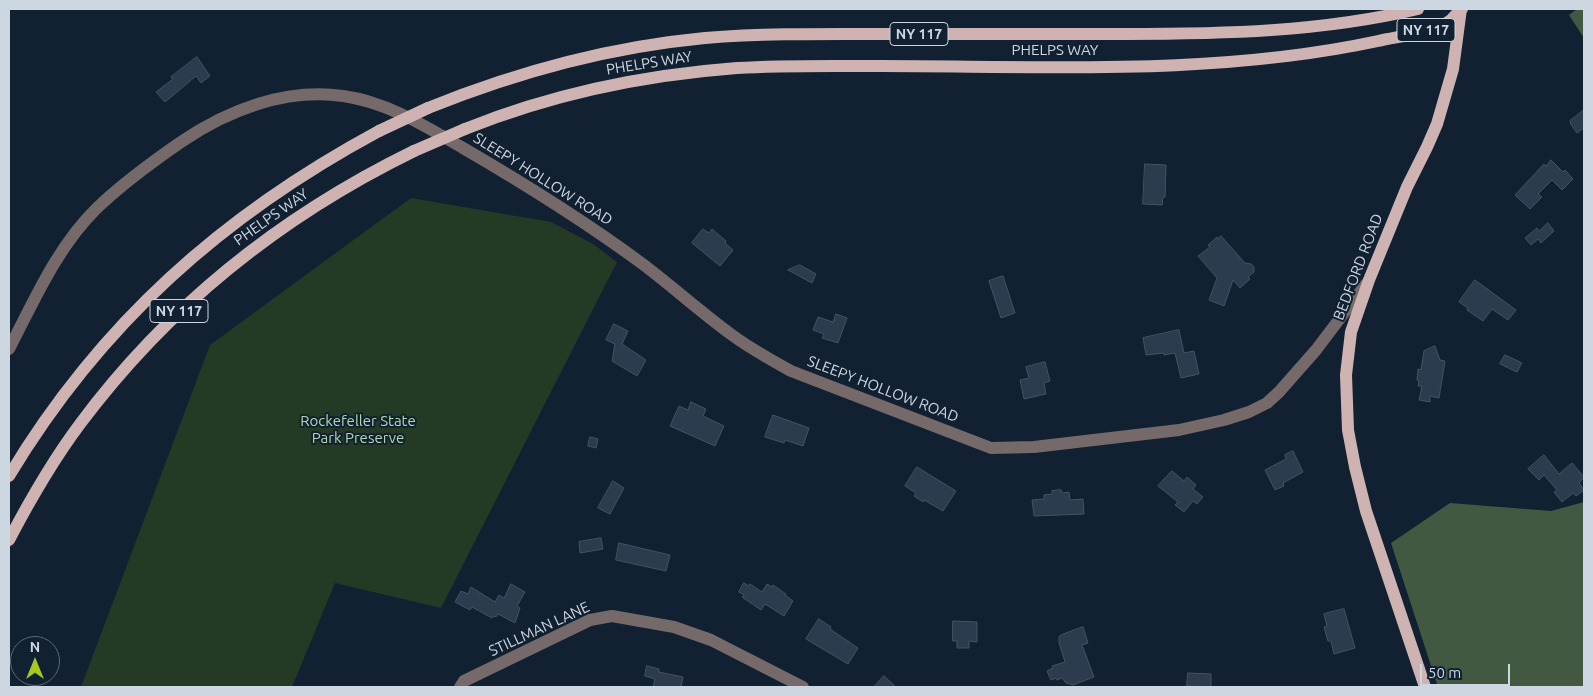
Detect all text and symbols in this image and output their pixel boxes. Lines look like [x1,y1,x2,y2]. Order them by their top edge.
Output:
road number: NY 117 [1397,18,1455,42]
road number: NY 117 [890,22,948,46]
street label: PHELPS WAY [1012,41,1098,59]
street label: PHELPS WAY [605,47,693,79]
street label: SLEEPY HOLLOW ROAD [470,129,616,229]
street label: PHELPS WAY [230,185,312,249]
street label: BEDFORD ROAD [1329,211,1387,323]
road number: NY 117 [150,300,208,322]
street label: SLEEPY HOLLOW ROAD [805,352,961,426]
park label: Rockefeller State Park Preserve [300,412,416,447]
street label: STILLMAN LANE [486,598,592,660]
north arrow [10,636,60,686]
text: N [30,639,40,655]
scale bar [1423,654,1513,686]
text: 50 m [1428,664,1461,681]

